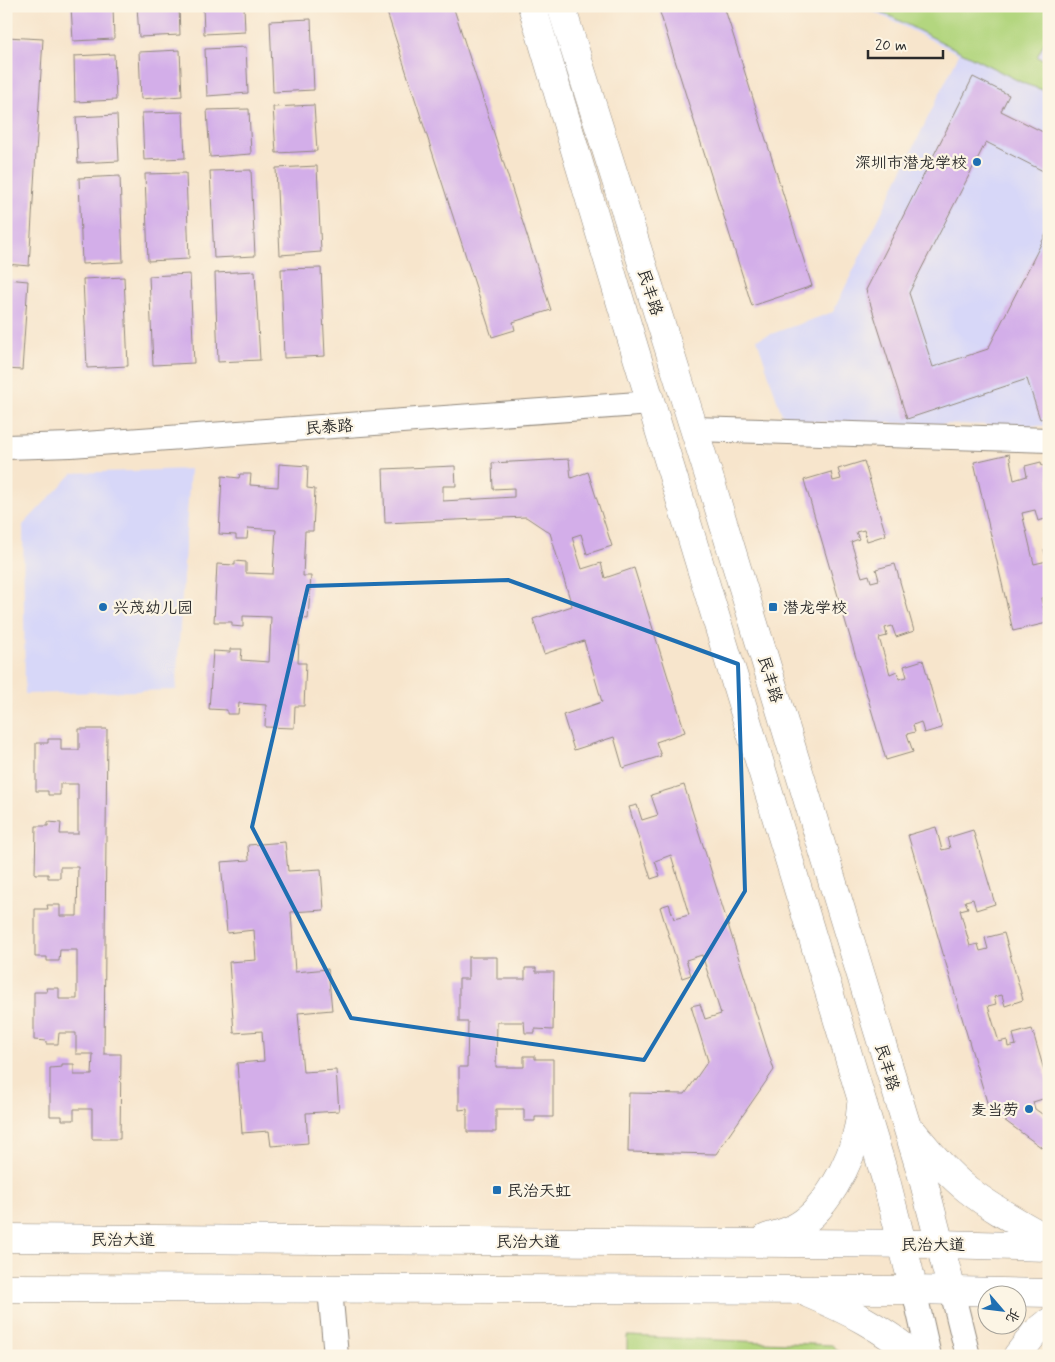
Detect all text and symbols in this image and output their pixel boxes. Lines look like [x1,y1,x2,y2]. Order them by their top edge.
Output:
scale bar [868,28,942,60]
text: 20 m [875,36,907,56]
place label: 深圳市潜龙学校 [855,153,967,174]
marker: 深圳市潜龙学校 [971,156,983,168]
street label: 民丰路 [632,266,667,319]
street label: 民泰路 [304,415,354,440]
place label: 兴茂幼儿园 [113,598,193,619]
place label: 潜龙学校 [783,598,847,619]
marker: 兴茂幼儿园 [97,601,109,613]
marker: 潜龙学校 [767,601,779,613]
street label: 民丰路 [753,653,787,705]
street label: 民丰路 [870,1041,904,1093]
place label: 麦当劳 [971,1100,1019,1121]
marker: 麦当劳 [1023,1103,1035,1115]
place label: 民治天虹 [507,1181,571,1202]
marker: 民治天虹 [491,1184,503,1196]
street label: 民治大道 [91,1230,155,1251]
street label: 民治大道 [496,1232,560,1253]
street label: 民治大道 [901,1235,965,1256]
north arrow [978,1284,1028,1334]
text: 北 [1001,1305,1024,1326]

